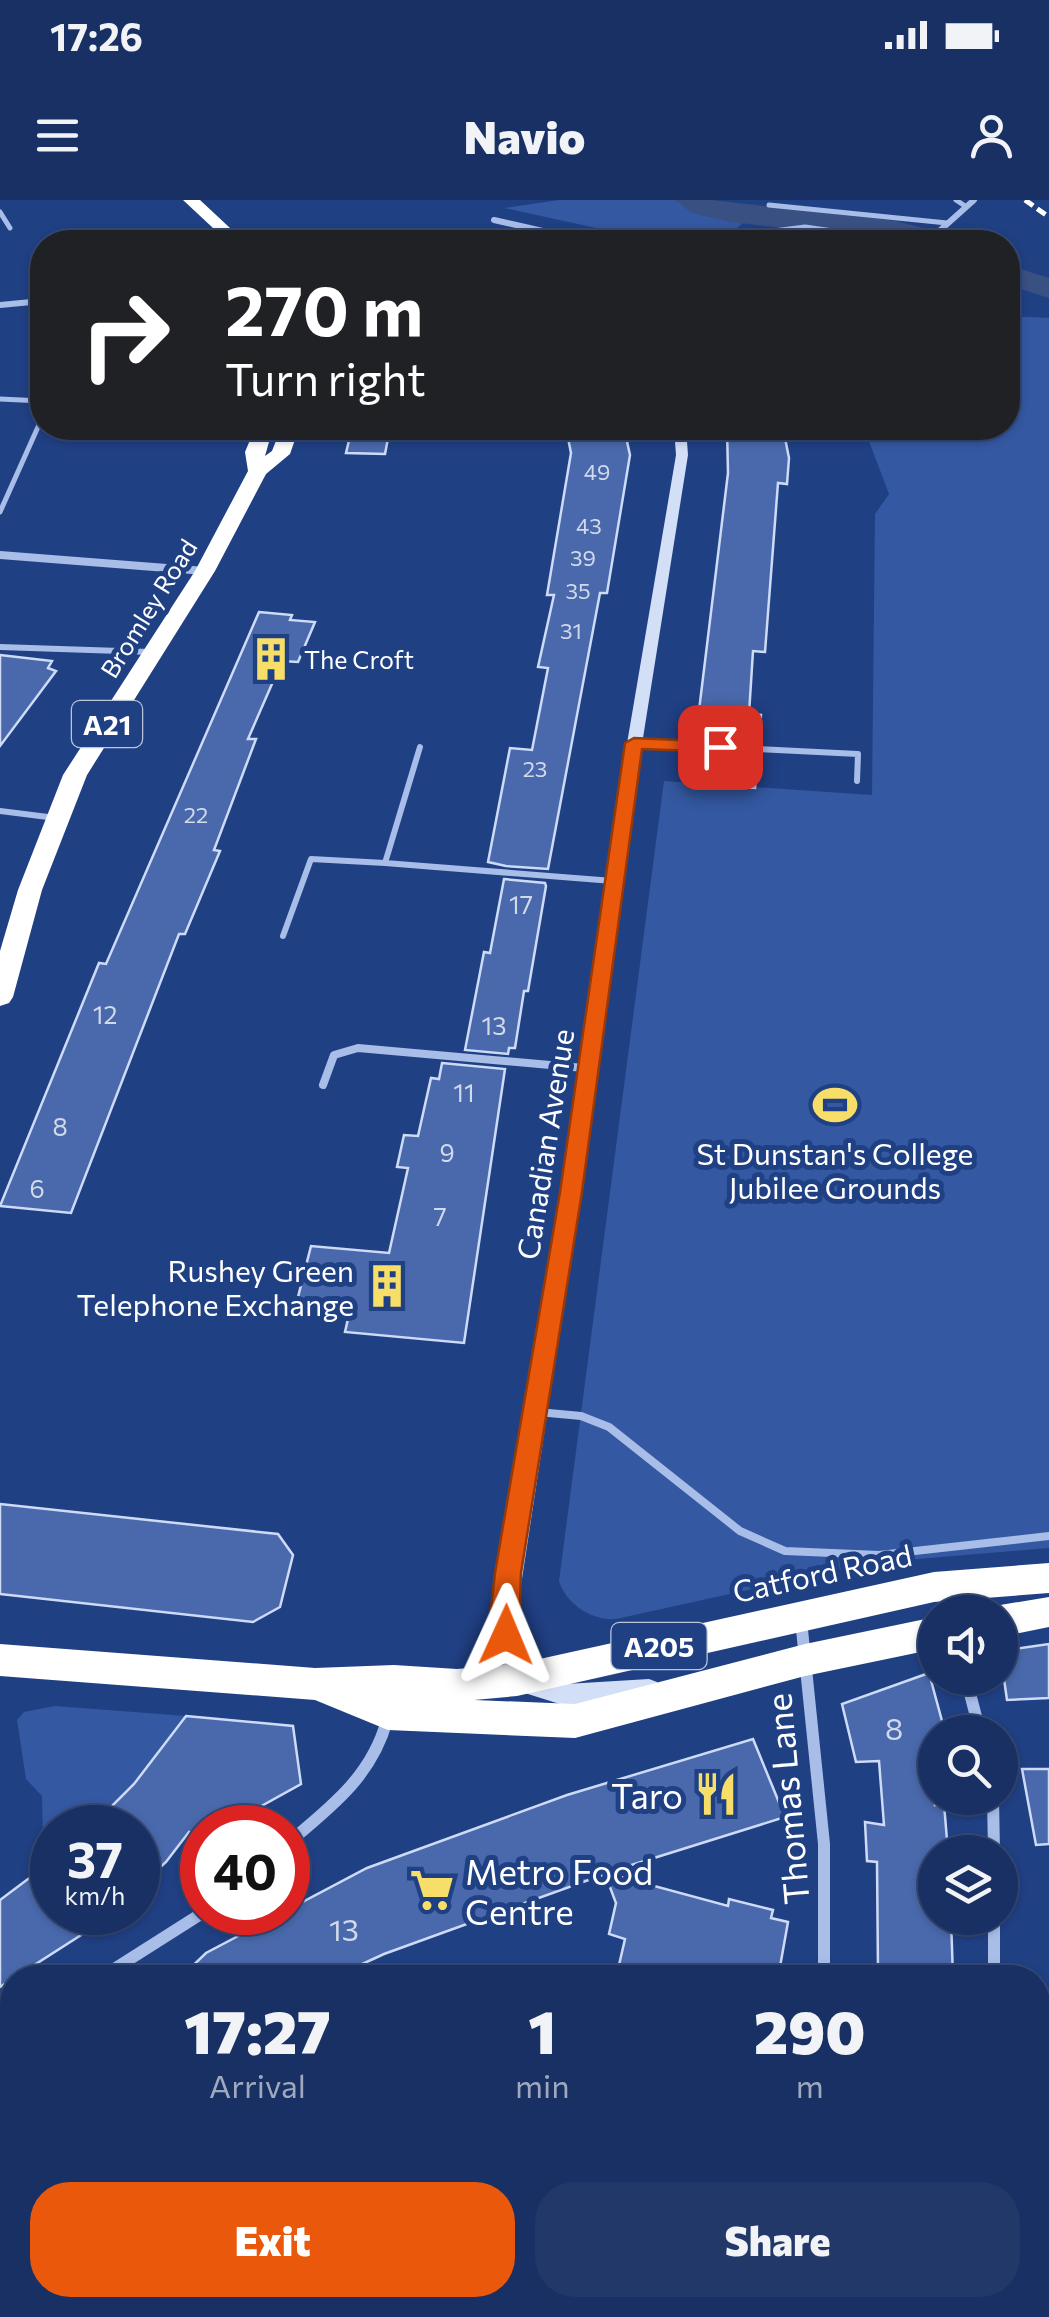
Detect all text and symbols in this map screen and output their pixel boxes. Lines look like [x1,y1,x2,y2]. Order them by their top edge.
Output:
text: 17:26 [50,12,143,59]
icon: menu [30,108,85,163]
text: Navio [464,108,585,163]
icon: person [964,108,1019,163]
text: 270 m [225,265,423,350]
icon: right [60,270,190,400]
text: Turn right [225,350,426,405]
house number: 49 [584,458,610,485]
house number: 43 [576,512,602,539]
street label: Bromley Road [93,533,203,683]
house number: 39 [570,544,596,571]
house number: 35 [565,577,591,604]
house number: 31 [560,617,582,644]
building icon: The Croft [247,635,295,683]
place label: The Croft [304,644,414,674]
road number: A21 [72,701,142,747]
pin [678,705,763,790]
icon: arrive [693,720,748,775]
house number: 23 [523,755,547,782]
house number: 22 [184,801,208,828]
house number: 17 [509,889,533,919]
house number: 12 [93,999,117,1029]
house number: 13 [482,1010,506,1040]
street label: Canadian Avenue [508,1026,580,1262]
house number: 11 [453,1077,475,1107]
sports icon: St Dunstan's College Jubilee Grounds [811,1081,859,1129]
house number: 8 [52,1111,68,1141]
place label: St Dunstan's College Jubilee Grounds [697,1134,973,1205]
house number: 9 [439,1137,455,1167]
house number: 6 [29,1173,45,1203]
house number: 7 [433,1201,447,1231]
place label: Rushey Green Telephone Exchange [76,1251,354,1322]
building icon: Rushey Green Telephone Exchange [363,1262,411,1310]
street label: Catford Road [729,1535,915,1609]
position arrow [454,1583,558,1687]
map controls [918,1595,1018,1935]
button: sound [918,1595,1018,1695]
road number: A205 [612,1623,706,1669]
street label: Thomas Lane [755,1692,817,1906]
house number: 8 [885,1709,903,1746]
button: search [918,1715,1018,1815]
restaurant icon: Taro [692,1770,740,1818]
place label: Taro [611,1773,683,1816]
speed limit sign: 40 [180,1805,310,1935]
text: 37 [67,1827,123,1888]
button: layers [918,1835,1018,1935]
place label: Metro Food Centre [465,1849,653,1932]
supermarket icon: Metro Food Centre [408,1866,456,1914]
text: km/h [65,1880,125,1910]
house number: 13 [329,1910,359,1947]
text: 17:27 [184,1993,331,2066]
text: 1 [528,1993,556,2066]
text: 290 [754,1993,866,2066]
text: Arrival [209,2065,306,2105]
text: min [515,2065,569,2105]
text: m [796,2065,824,2105]
button: Exit [30,2182,515,2297]
button: Share [535,2182,1020,2297]

